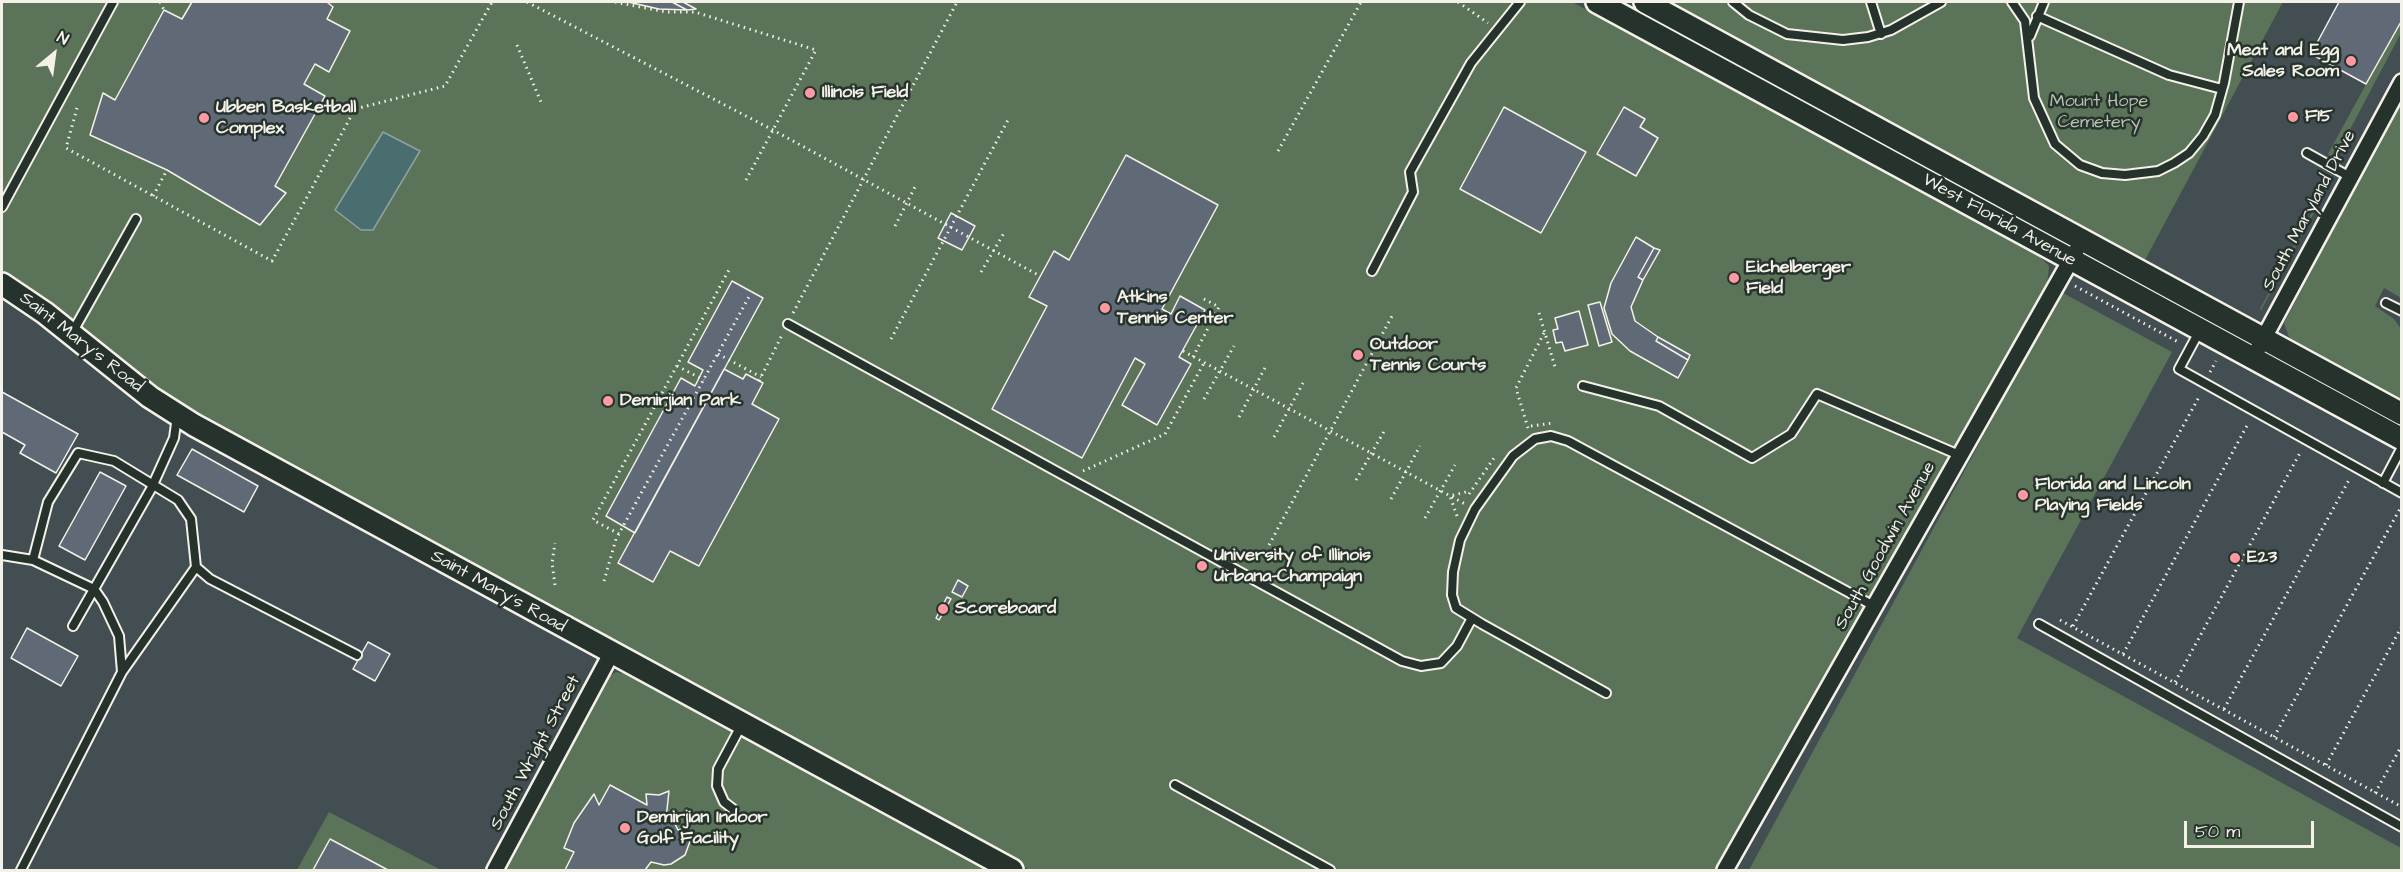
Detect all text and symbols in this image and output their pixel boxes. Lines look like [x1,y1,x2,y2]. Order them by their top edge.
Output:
north arrow [24,24,84,84]
text: N [53,26,72,50]
place label: Meat and Egg Sales Room [2227,40,2339,82]
marker: Meat and Egg Sales Room [2344,54,2358,68]
place label: Illinois Field [822,82,908,104]
marker: Illinois Field [803,86,817,100]
park label: Mount Hope Cemetery [2050,91,2148,134]
place label: Ubben Basketball Complex [216,97,356,140]
place label: F15 [2305,106,2333,128]
marker: F15 [2286,110,2300,124]
marker: Ubben Basketball Complex [197,111,211,125]
street label: South Maryland Drive [2258,127,2362,295]
street label: West Florida Avenue [1918,170,2080,272]
place label: Eichelberger Field [1746,257,1851,300]
marker: Eichelberger Field [1727,271,1741,285]
place label: Atkins Tennis Center [1117,287,1233,330]
street label: Saint Mary's Road [15,288,147,398]
marker: Atkins Tennis Center [1098,301,1112,315]
place label: Outdoor Tennis Courts [1370,334,1486,376]
marker: Outdoor Tennis Courts [1351,348,1365,362]
place label: Demirjian Park [620,390,741,412]
marker: Demirjian Park [601,394,615,408]
street label: South Goodwin Avenue [1831,458,1941,634]
place label: Florida and Lincoln Playing Fields [2035,474,2191,516]
marker: Florida and Lincoln Playing Fields [2016,488,2030,502]
place label: University of Illinois Urbana-Champaign [1214,545,1371,588]
street label: Saint Mary's Road [427,546,569,638]
place label: E23 [2247,547,2277,569]
marker: E23 [2228,551,2242,565]
marker: University of Illinois Urbana-Champaign [1195,559,1209,573]
place label: Scoreboard [955,598,1056,620]
marker: Scoreboard [936,602,950,616]
street label: South Wright Street [486,672,586,834]
place label: Demirjian Indoor Golf Facility [637,807,768,850]
scale bar [2187,809,2318,847]
text: 50 m [2195,819,2240,844]
marker: Demirjian Indoor Golf Facility [618,821,632,835]

